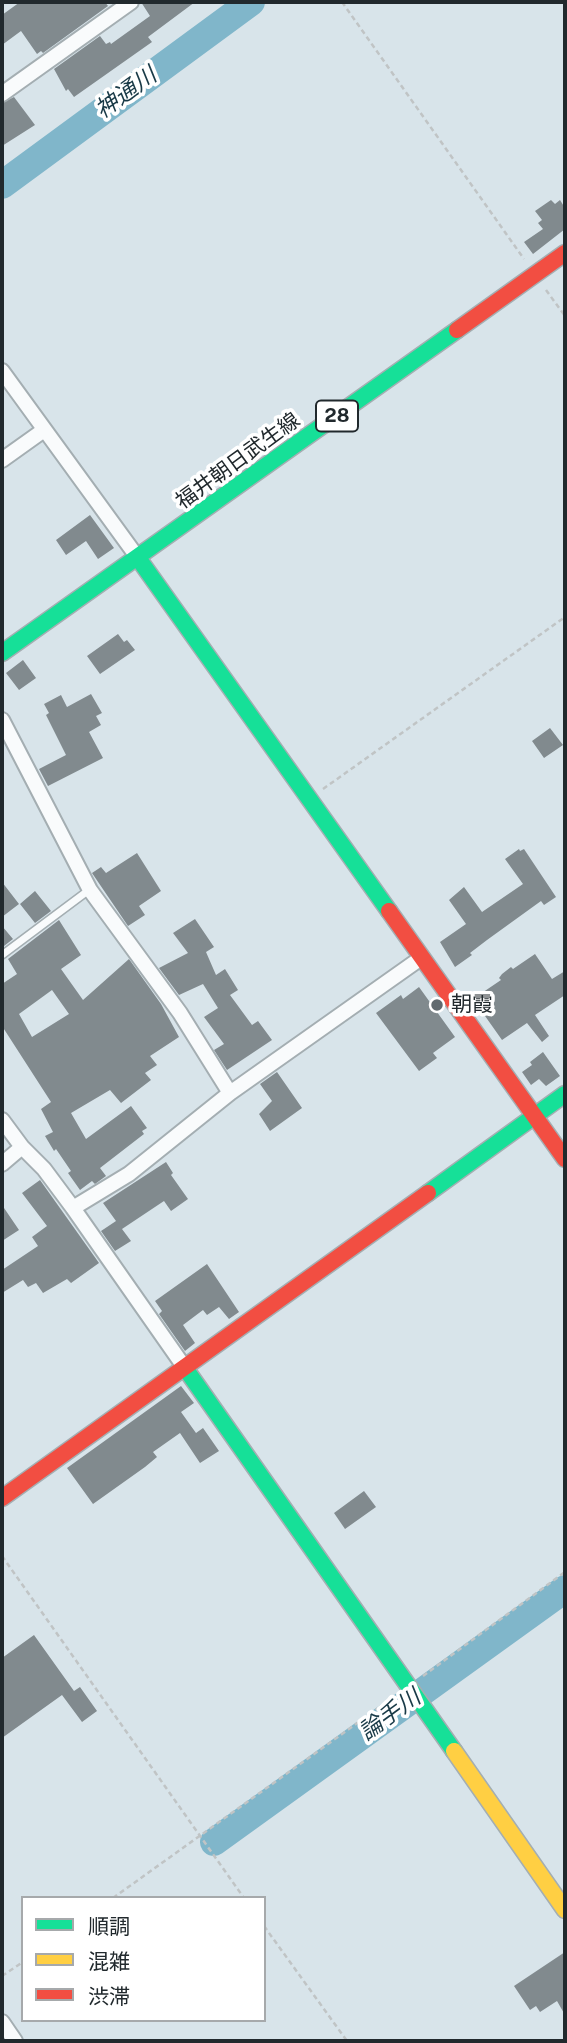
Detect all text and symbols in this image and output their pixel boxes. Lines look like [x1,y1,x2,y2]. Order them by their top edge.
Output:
water label: 神通川 [90,62,162,124]
road number: 28 [316,400,358,432]
street label: 福井朝日武生線 [171,408,305,514]
place label: 朝霞 [451,992,493,1018]
marker: 朝霞 [429,997,445,1013]
water label: 論手川 [354,1684,426,1746]
legend [21,1896,266,2022]
text: 順調 [88,1914,130,1939]
text: 混雑 [88,1949,130,1974]
text: 渋滞 [88,1984,130,2009]

